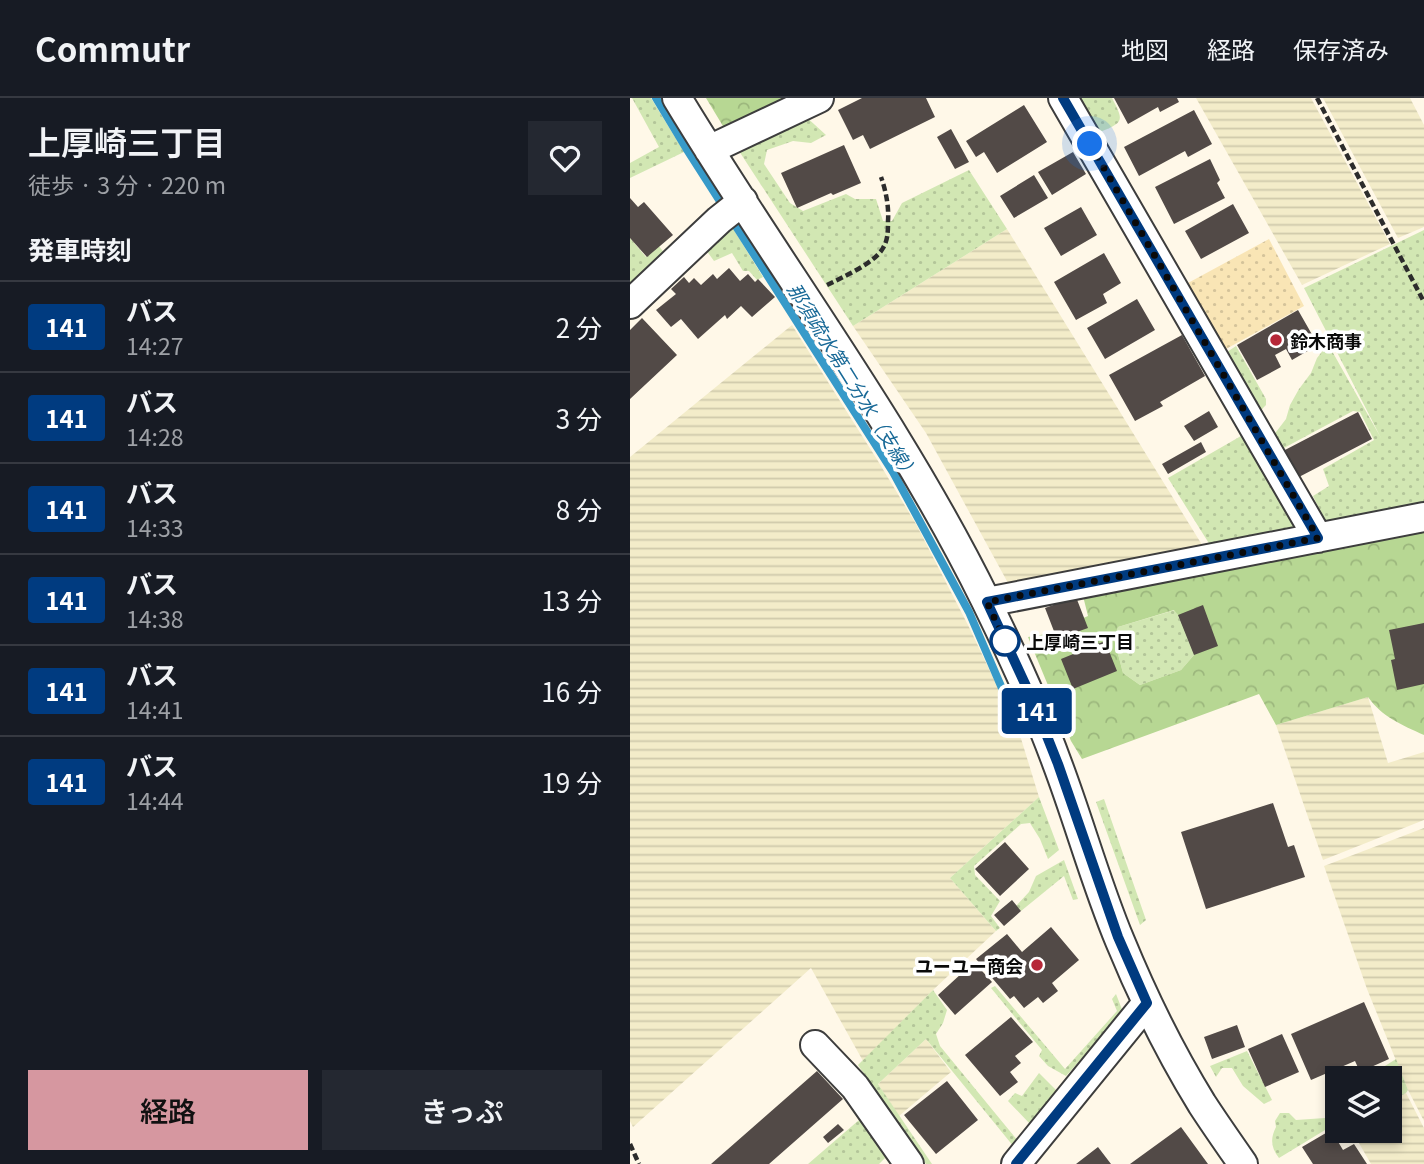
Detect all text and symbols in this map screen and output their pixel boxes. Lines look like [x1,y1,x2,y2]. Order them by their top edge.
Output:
text: Commutr [35,24,190,72]
text: 地図 [1121,31,1169,66]
text: 経路 [1207,31,1255,66]
text: 保存済み [1293,31,1389,66]
text: 上厚崎三丁目 [28,117,226,165]
button: heart [528,121,602,195]
your location [1072,126,1107,161]
text: 徒歩 · 3 分 · 220 m [28,167,226,201]
text: 発車時刻 [28,230,132,267]
water label: 那須疏水第二分水（支線） [782,277,926,485]
text: バス [126,291,178,328]
text: 2 分 [556,308,602,345]
text: 141 [45,309,88,344]
place label: 鈴木商事 [1290,327,1362,353]
text: 14:27 [126,328,183,362]
marker: 鈴木商事 [1268,332,1284,348]
text: バス [126,382,178,419]
text: 3 分 [556,399,602,436]
text: 141 [45,400,88,435]
text: 14:28 [126,419,183,453]
text: バス [126,473,178,510]
text: 8 分 [556,490,602,527]
text: 141 [45,491,88,526]
text: 14:33 [126,510,183,544]
text: バス [126,564,178,601]
text: 13 分 [541,581,602,618]
text: 141 [45,582,88,617]
text: 14:38 [126,601,183,635]
marker: 上厚崎三丁目 [990,626,1020,656]
place label: 上厚崎三丁目 [1026,628,1134,654]
text: バス [126,655,178,692]
text: 16 分 [541,672,602,709]
text: 141 [45,673,88,708]
line badge: 141 [997,688,1077,734]
text: 14:41 [126,692,183,726]
text: 141 [1016,693,1058,728]
text: バス [126,746,178,783]
text: 19 分 [541,763,602,800]
text: 141 [45,764,88,799]
text: 14:44 [126,783,183,817]
place label: ユーユー商会 [915,952,1023,978]
marker: ユーユー商会 [1029,957,1045,973]
map controls [1325,1066,1402,1143]
button: layers [1325,1066,1402,1143]
button: 経路 [28,1070,308,1150]
button: きっぷ [322,1070,602,1150]

